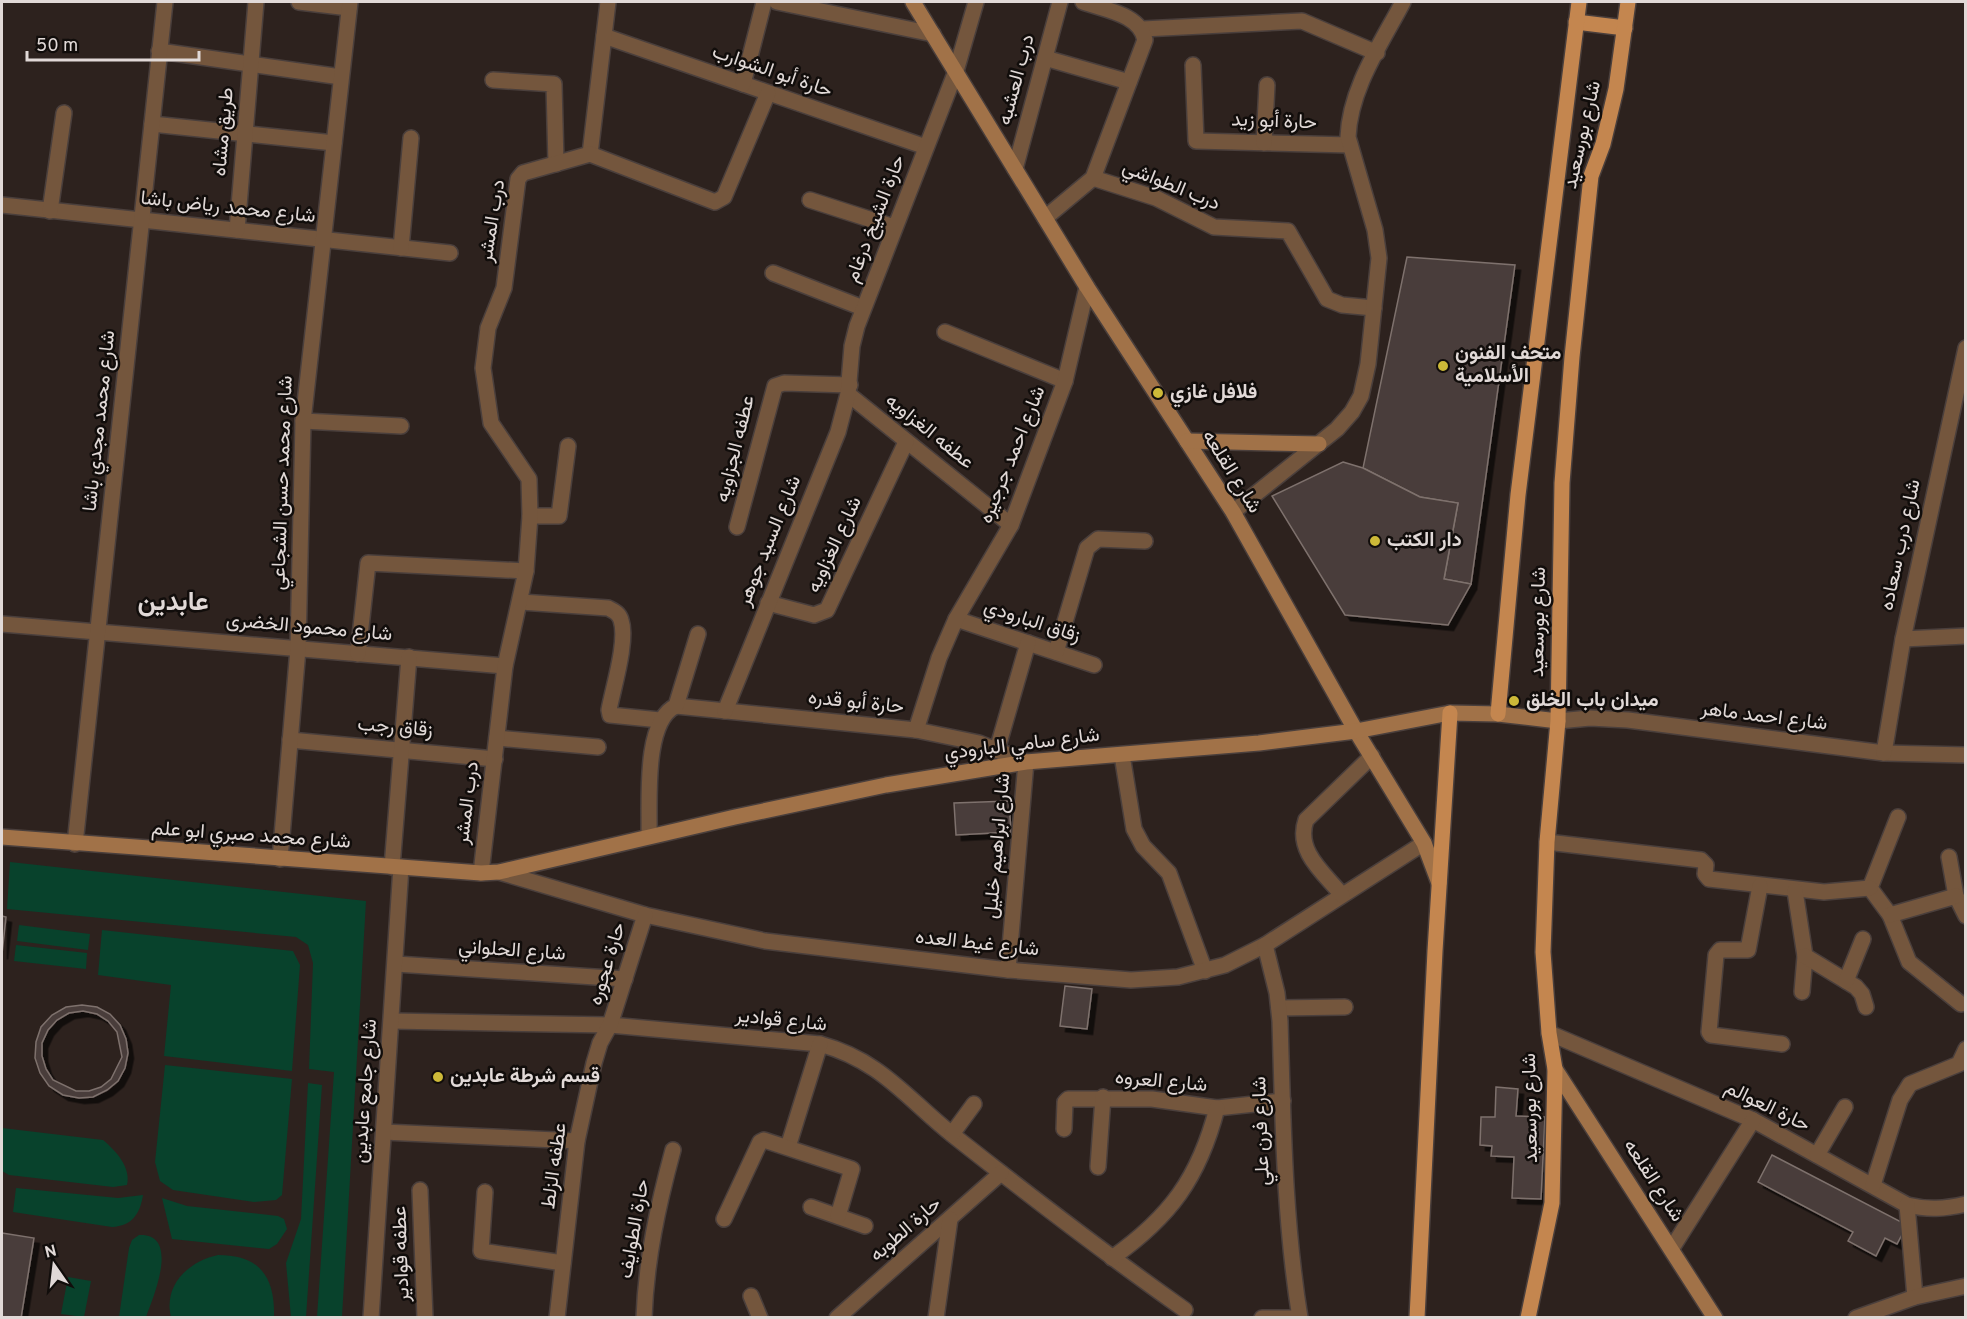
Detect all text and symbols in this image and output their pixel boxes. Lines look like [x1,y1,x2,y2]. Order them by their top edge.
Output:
scale bar [27,24,200,62]
street label: درب العشبه [992,32,1042,128]
text: 50 m [36,35,78,58]
street label: حارة أبو الشوارب [708,39,836,105]
street label: شارع بورسعيد [1558,78,1608,192]
street label: طريق مشاه [207,86,241,178]
street label: حارة أبو زيد [1231,108,1317,136]
street label: حارة الشيخ درغام [840,152,912,286]
street label: درب الطواشي [1118,155,1224,219]
street label: درب المشر [473,178,512,265]
street label: شارع محمد رياض باشا [139,186,317,230]
street label: شارع محمد مجدي باشا [78,329,124,513]
place label: متحف الفنون الأسلامية [1455,341,1561,390]
marker: متحف الفنون الأسلامية [1436,359,1450,373]
street label: شارع محمد حسن الشجاعي [266,375,302,591]
place label: فلافل غازي [1170,380,1257,408]
street label: شارع احمد جرجيره [974,382,1052,528]
marker: فلافل غازي [1151,386,1165,400]
street label: عطفه الغزاويه [879,388,979,476]
street label: عطفه الجزاويه [710,393,762,505]
street label: شارع القلعه [1195,425,1267,519]
street label: شارع السيد جوهر [732,472,808,611]
street label: شارع درب سعاده [1874,477,1928,613]
street label: شارع الغزاويه [801,493,869,597]
place label: دار الكتب [1387,528,1462,554]
marker: دار الكتب [1368,534,1382,548]
street label: شارع بورسعيد [1525,567,1553,677]
district label: عابدين [137,587,209,620]
street label: زقاق البارودي [980,594,1084,652]
street label: شارع محمود الخضرى [225,608,393,648]
street label: حارة أبو قدره [807,685,905,721]
place label: ميدان باب الخلق [1526,688,1659,714]
marker: ميدان باب الخلق [1507,694,1521,708]
street label: شارع احمد ماهر [1698,696,1829,738]
street label: زقاق رجب [356,712,434,744]
street label: شارع سامي البارودي [943,723,1101,769]
street label: درب المشر [450,760,486,847]
street label: شارع ابراهيم خليل [979,772,1017,920]
street label: شارع محمد صبري ابو علم [150,816,352,858]
street label: حارة عجوره [583,919,633,1009]
street label: شارع غيط العده [914,925,1040,963]
street label: شارع الحلواني [457,934,567,970]
street label: شارع قوادير [733,1003,828,1039]
street label: شارع جامع عابدين [348,1018,384,1164]
street label: شارع بورسعيد [1517,1053,1545,1163]
place label: قسم شرطة عابدين [450,1064,600,1090]
street label: شارع العروه [1114,1065,1208,1099]
marker: قسم شرطة عابدين [431,1070,445,1084]
street label: حارة العوالم [1720,1075,1814,1139]
street label: شارع فرن علي [1247,1076,1279,1186]
street label: عطفه الزلط [536,1121,574,1211]
street label: شارع القلعه [1617,1135,1689,1227]
street label: حارة الطوايف [613,1177,657,1281]
street label: حارة الطوبه [865,1192,947,1268]
street label: عطفه قوادير [387,1206,417,1303]
north arrow [24,1235,84,1295]
text: N [43,1241,59,1263]

